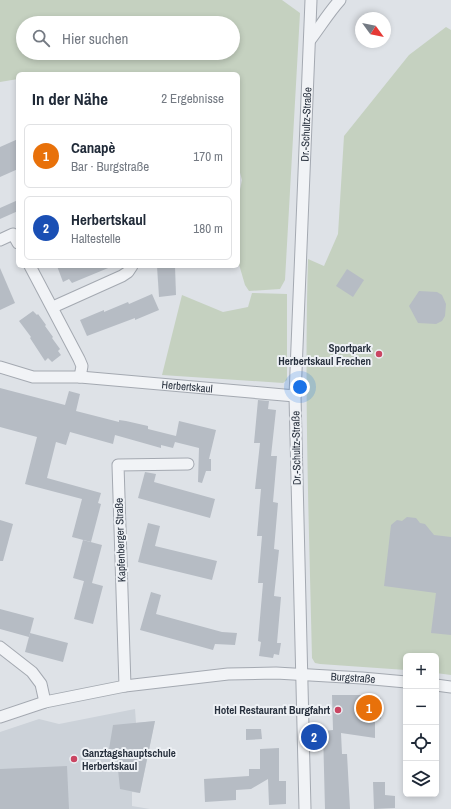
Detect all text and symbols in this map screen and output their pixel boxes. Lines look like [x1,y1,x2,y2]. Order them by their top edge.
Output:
north arrow [355,12,391,48]
search box [16,16,240,60]
icon: search [30,27,52,49]
text: Hier suchen [62,28,128,49]
text: In der Nähe [32,87,108,110]
street label: Dr.-Schultz-Straße [297,87,314,162]
text: 2 Ergebnisse [161,90,224,107]
text: Canapè [71,137,115,158]
text: 1 [43,148,49,165]
text: 170 m [193,148,223,165]
text: Bar · Burgstraße [71,158,149,175]
text: Herbertskaul [71,209,146,230]
text: 2 [43,220,49,237]
text: 180 m [193,220,223,237]
text: Haltestelle [71,230,121,247]
place label: Sportpark Herbertskaul Frechen [278,341,372,368]
marker: Sportpark Herbertskaul Frechen [374,349,384,359]
street label: Herbertskaul [161,377,213,396]
your location [290,377,310,397]
street label: Dr.-Schultz-Straße [288,411,304,485]
street label: Kapfenberger Straße [112,498,128,582]
map controls [403,653,439,797]
button: + [403,653,439,689]
street label: Burgstraße [330,669,376,686]
button: − [403,689,439,725]
pin: 1 [356,693,382,723]
place label: Hotel Restaurant Burgfahrt [214,703,330,717]
marker: Hotel Restaurant Burgfahrt [333,705,343,715]
pin: 2 [301,722,327,752]
button: locate [403,725,439,761]
place label: Ganztagshauptschule Herbertskaul [82,746,176,773]
marker: Ganztagshauptschule Herbertskaul [69,754,79,764]
button: layers [403,761,439,797]

